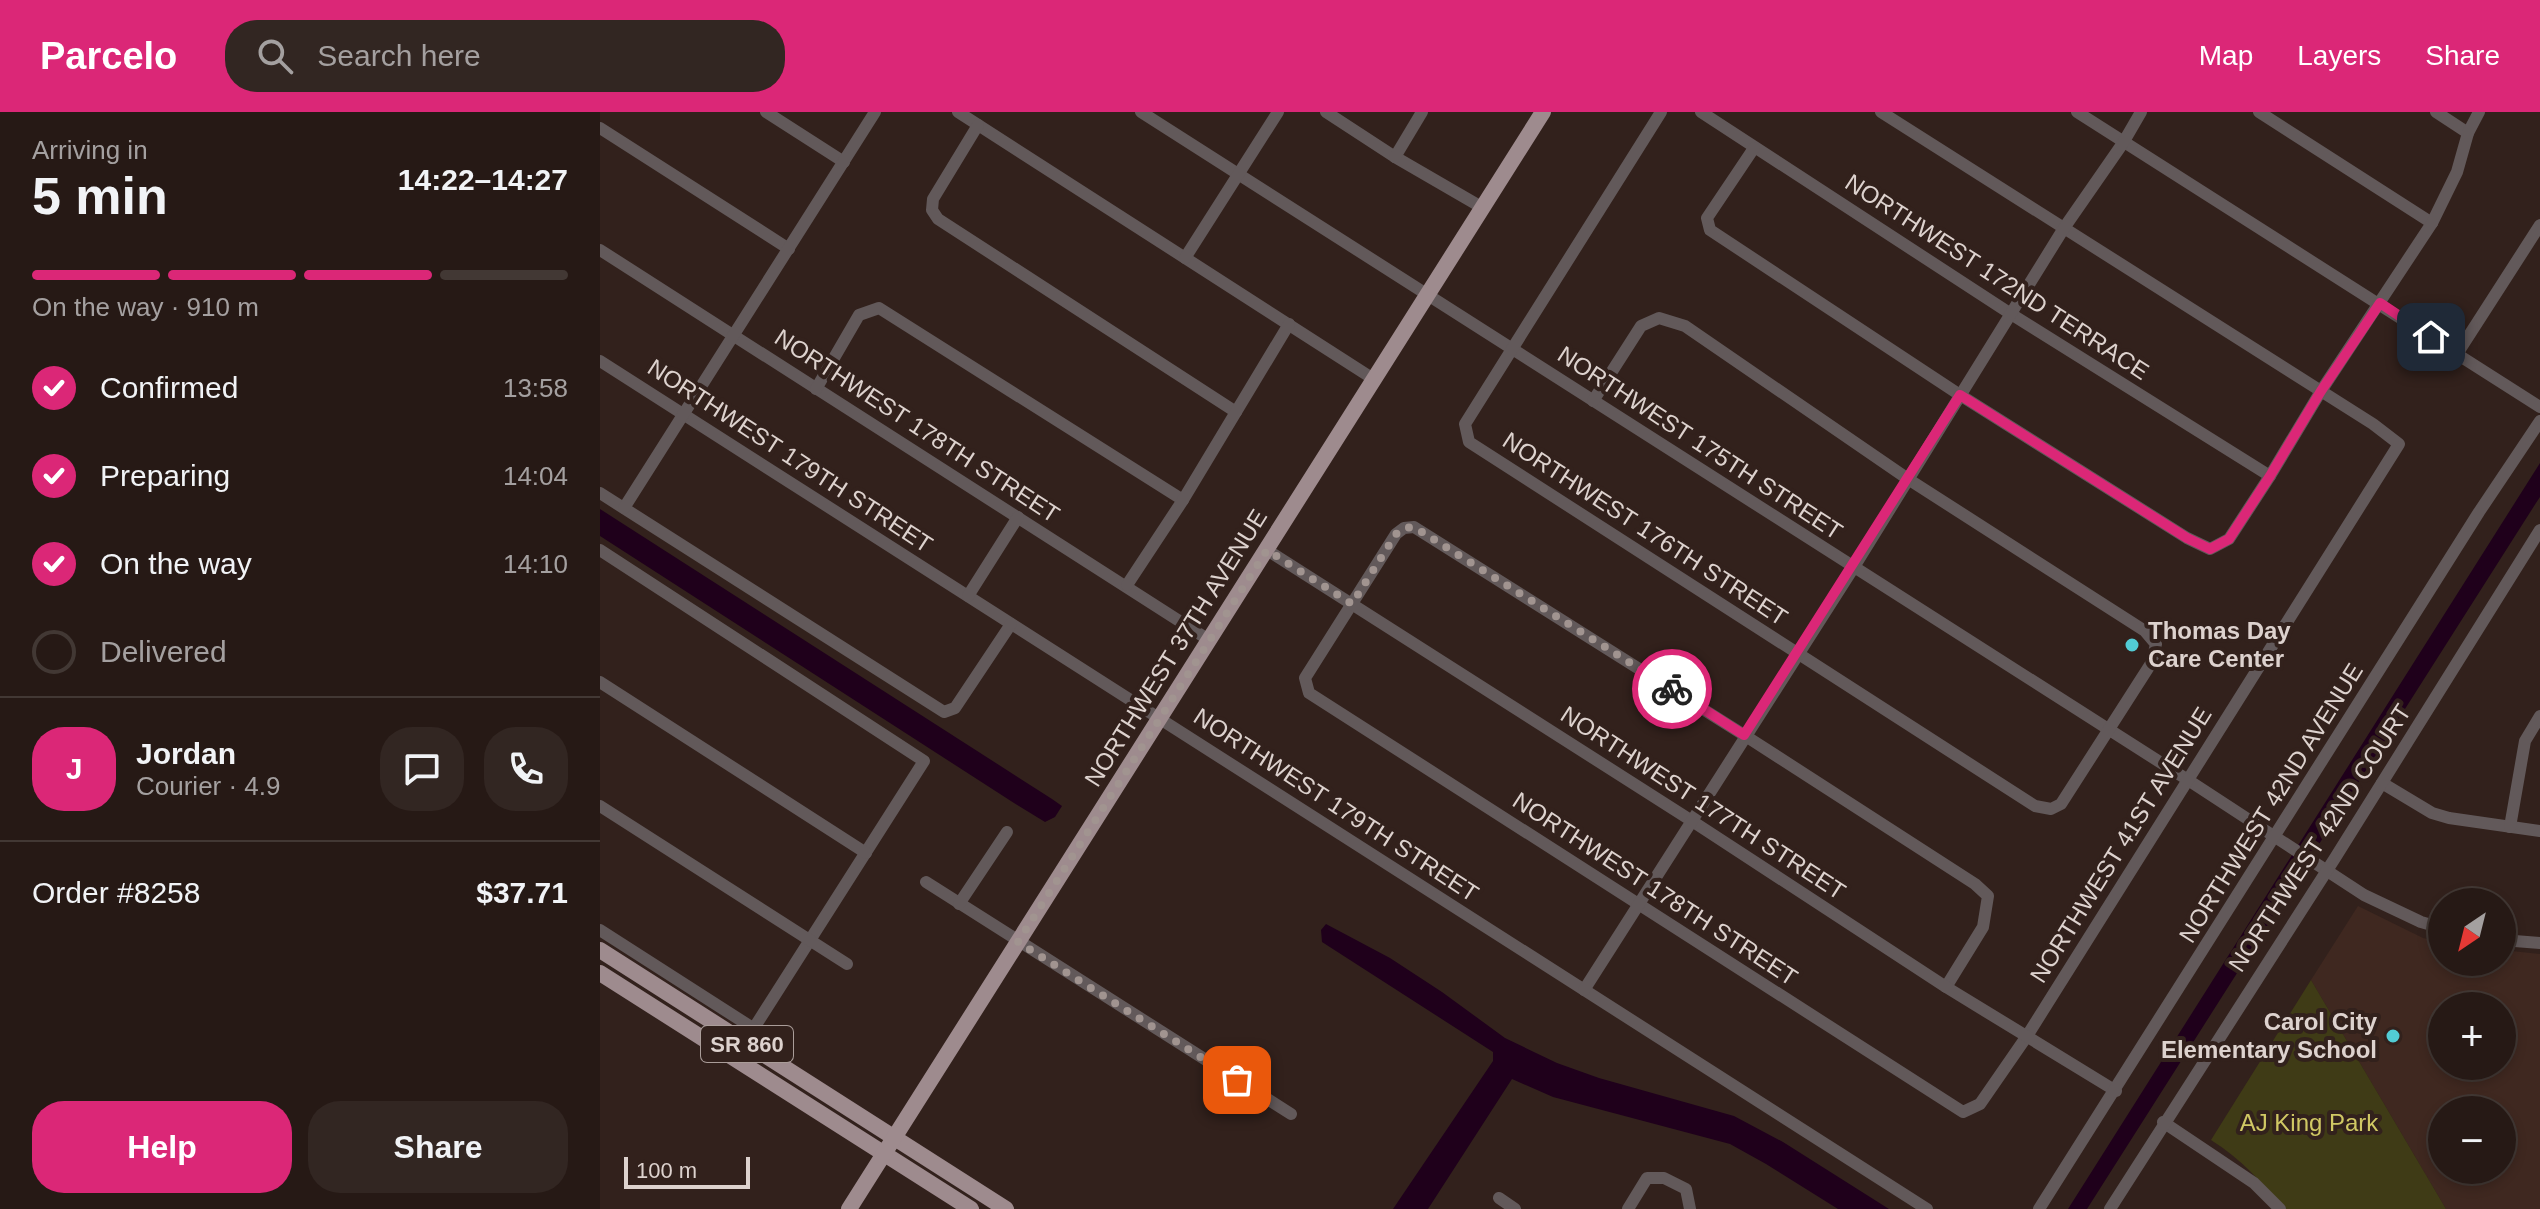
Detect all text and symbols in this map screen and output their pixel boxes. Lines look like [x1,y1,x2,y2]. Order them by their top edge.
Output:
search box [225,20,785,92]
icon: search [253,34,297,78]
text: Parcelo [40,35,177,77]
text: Search here [317,39,481,72]
text: Map [2199,40,2253,71]
text: Layers [2297,40,2381,71]
text: Share [2425,40,2500,71]
text: Arriving in [32,135,148,165]
text: 14:22–14:27 [398,163,568,196]
text: 5 min [32,167,168,225]
street label: NORTHWEST 172ND TERRACE [1841,168,2154,385]
text: On the way · 910 m [32,292,259,322]
pin [2397,303,2465,371]
icon: home [2409,315,2453,359]
street label: NORTHWEST 178TH STREET [770,323,1065,528]
street label: NORTHWEST 175TH STREET [1553,340,1848,545]
street label: NORTHWEST 179TH STREET [643,353,938,558]
icon: check [32,366,76,410]
text: Confirmed [100,371,238,404]
text: 13:58 [503,373,568,403]
street label: NORTHWEST 176TH STREET [1498,426,1793,631]
icon: check [32,454,76,498]
text: Preparing [100,459,230,492]
text: 14:04 [503,461,568,491]
street label: NORTHWEST 37TH AVENUE [1079,504,1272,791]
icon: check [32,542,76,586]
text: On the way [100,547,252,580]
text: 14:10 [503,549,568,579]
place label: Thomas Day Care Center [2148,617,2291,672]
text: Delivered [100,635,227,668]
marker: Thomas Day Care Center [2123,636,2141,654]
courier [1632,649,1712,729]
street label: NORTHWEST 42ND AVENUE [2173,658,2368,947]
icon: bike [1650,667,1694,711]
street label: NORTHWEST 42ND COURT [2223,699,2416,976]
street label: NORTHWEST 177TH STREET [1556,700,1851,905]
street label: NORTHWEST 179TH STREET [1189,702,1484,907]
street label: NORTHWEST 41ST AVENUE [2024,702,2217,987]
button: chat [380,727,464,811]
button: phone [484,727,568,811]
text: Jordan [136,737,236,770]
text: J [66,752,82,785]
text: Courier · 4.9 [136,771,281,801]
street label: NORTHWEST 178TH STREET [1508,786,1803,991]
text: Order #8258 [32,876,200,909]
text: $37.71 [476,876,568,909]
north arrow [2428,888,2516,976]
map controls [2428,888,2516,1184]
button: + [2428,992,2516,1080]
place label: Carol City Elementary School [2161,1008,2378,1063]
road number: SR 860 [701,1026,793,1062]
marker: Carol City Elementary School [2384,1027,2402,1045]
pin [1203,1046,1271,1114]
icon: bag [1215,1058,1259,1102]
button: − [2428,1096,2516,1184]
button: Help [32,1101,292,1193]
button: Share [308,1101,568,1193]
park label: AJ King Park [2240,1109,2379,1136]
scale bar [624,1153,750,1189]
text: 100 m [636,1158,697,1183]

